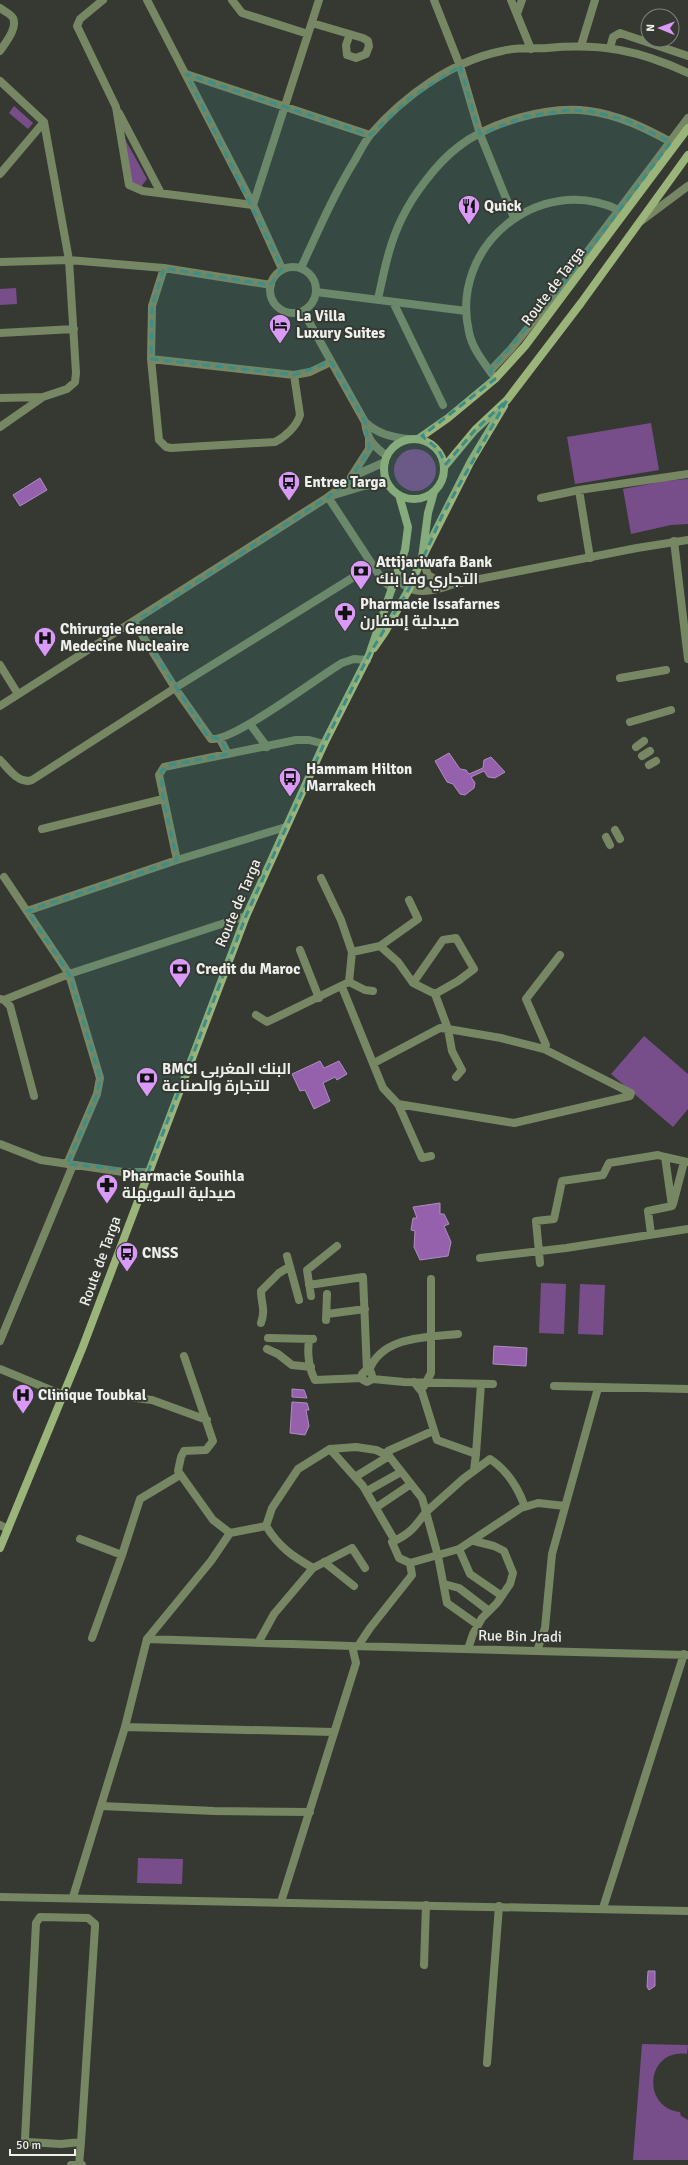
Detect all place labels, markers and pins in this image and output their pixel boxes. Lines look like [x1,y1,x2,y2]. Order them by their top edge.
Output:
restaurant icon: Quick [456,193,482,226]
place label: Quick [484,197,522,215]
place label: La Villa Luxury Suites [296,307,386,342]
hotel icon: La Villa Luxury Suites [267,312,293,345]
bus stop icon: Entree Targa [276,469,302,502]
place label: Entree Targa [304,473,386,491]
place label: Attijariwafa Bank التجاري وفا بنك [376,553,492,591]
bank icon: Attijariwafa Bank التجاري وفا بنك [348,558,374,591]
place label: Pharmacie Issafarnes صيدلية إسفارن [360,595,500,631]
pharmacy icon: Pharmacie Issafarnes صيدلية إسفارن [332,600,358,633]
place label: Chirurgie Generale Medecine Nucleaire [60,620,189,655]
hospital icon: Chirurgie Generale Medecine Nucleaire [32,625,58,658]
place label: Hammam Hilton Marrakech [306,760,412,795]
bus stop icon: Hammam Hilton Marrakech [277,765,303,798]
bank icon: Credit du Maroc [167,956,193,989]
place label: Credit du Maroc [196,960,300,978]
place label: BMCI البنك المغربي للتجارة والصناعة [162,1060,291,1095]
bank icon: BMCI البنك المغربي للتجارة والصناعة [134,1065,160,1098]
place label: Pharmacie Souihla صيدلية السويهلة [122,1167,245,1202]
pharmacy icon: Pharmacie Souihla صيدلية السويهلة [94,1172,120,1205]
bus stop icon: CNSS [114,1240,140,1273]
place label: CNSS [142,1244,178,1262]
hospital icon: Clinique Toubkal [10,1382,36,1415]
place label: Clinique Toubkal [38,1386,147,1404]

